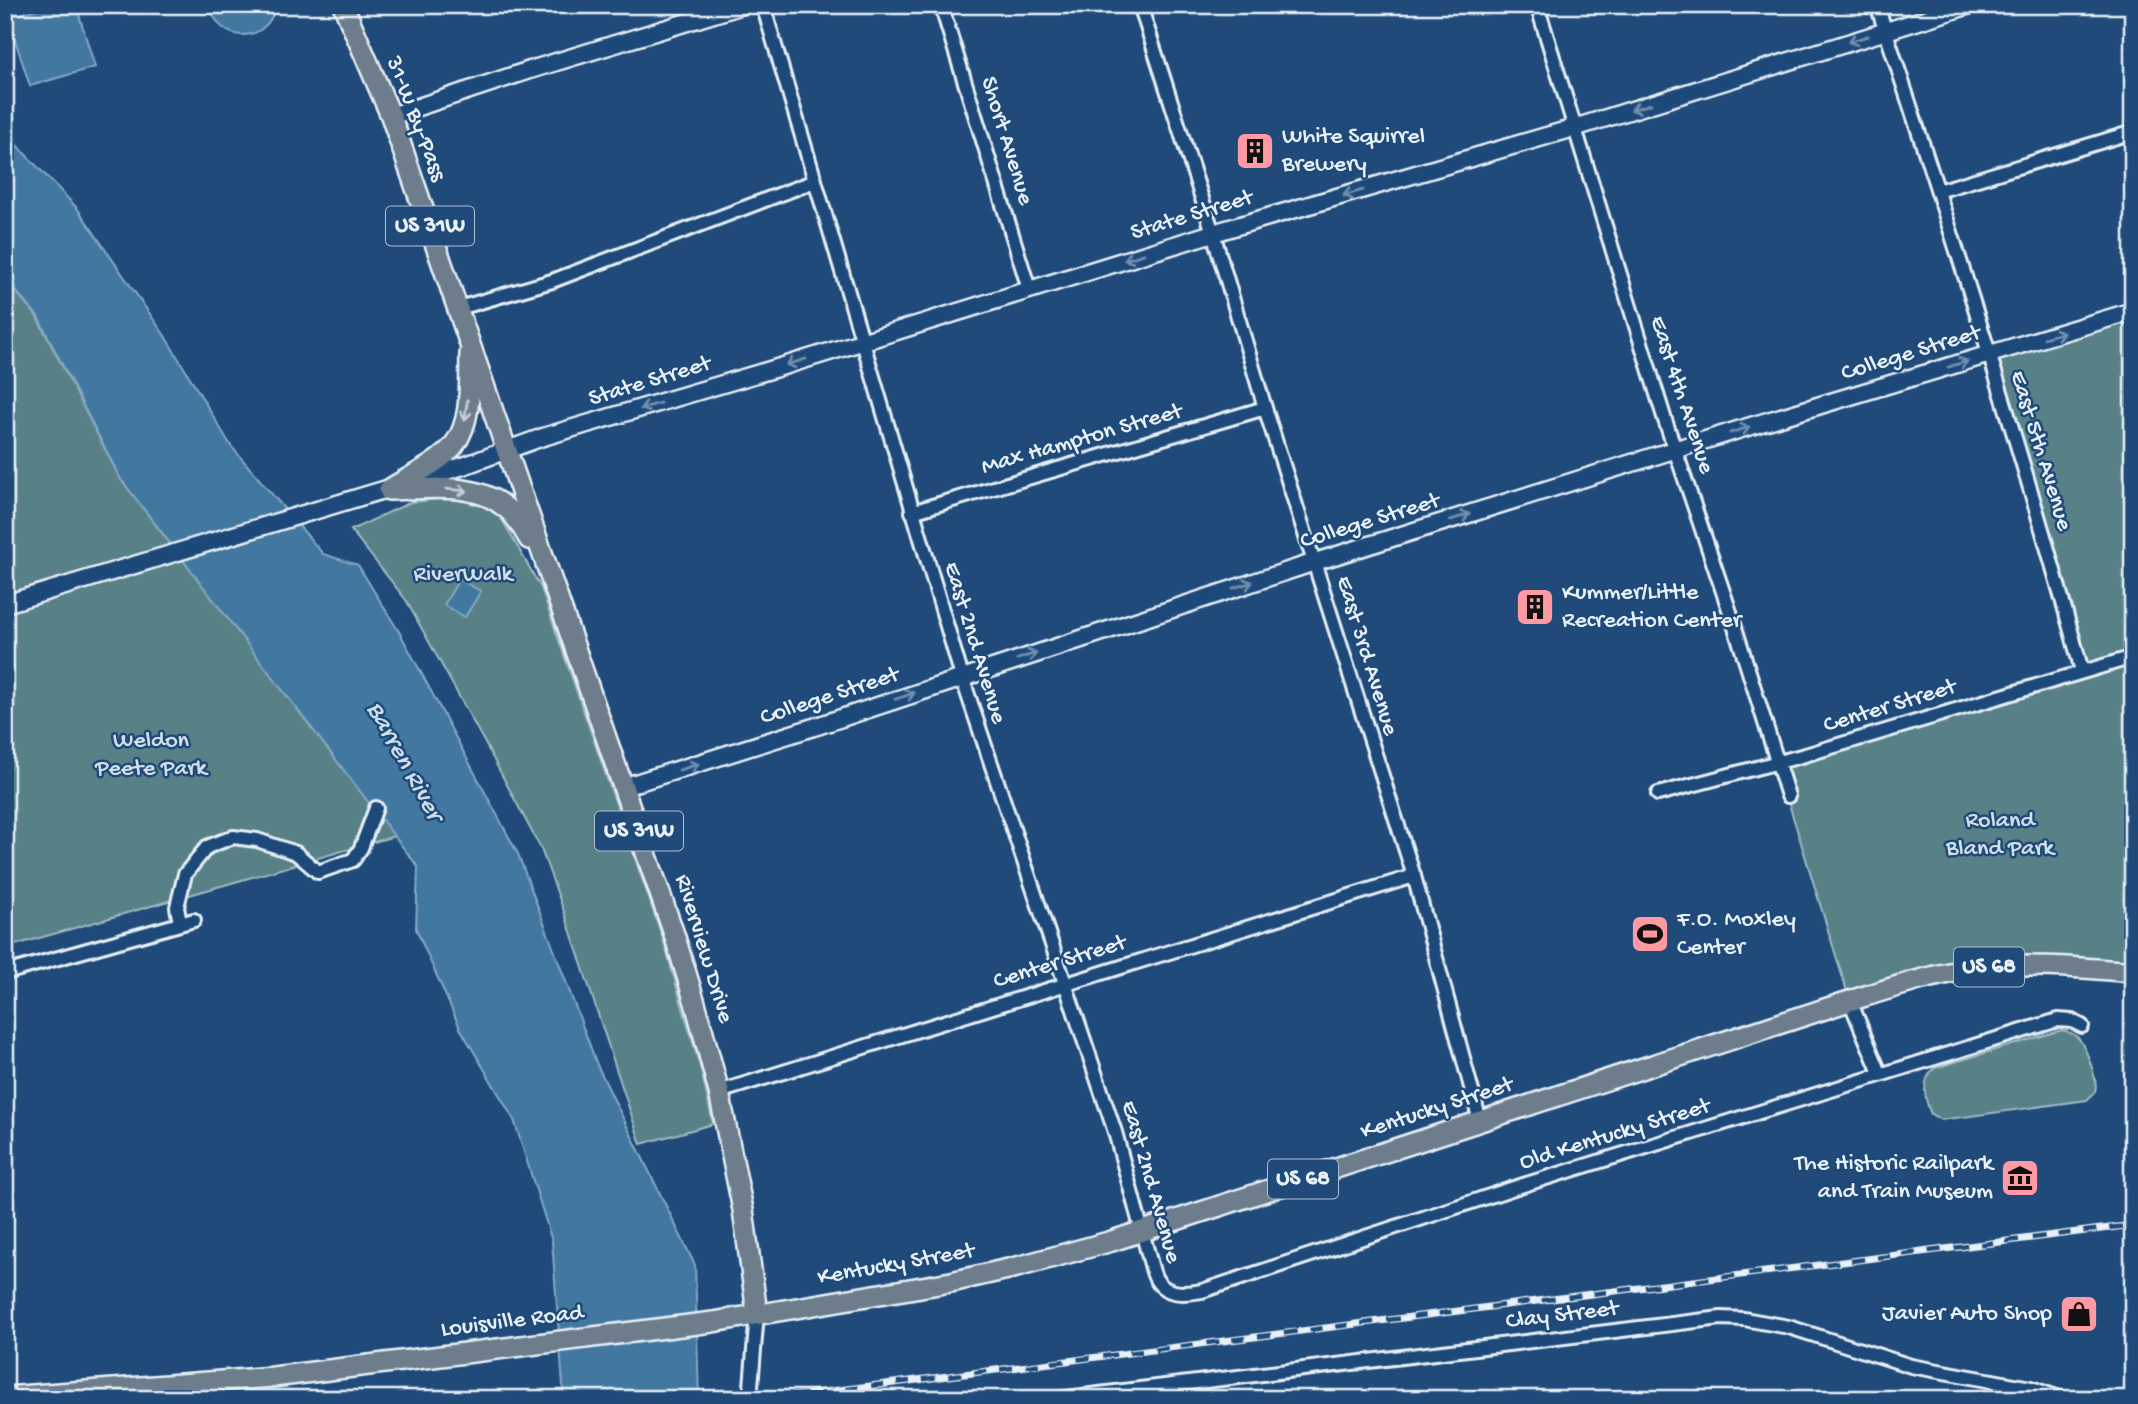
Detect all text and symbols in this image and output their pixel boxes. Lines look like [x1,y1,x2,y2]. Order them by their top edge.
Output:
one-way arrow [1847,34,1869,47]
street label: 31-W By-Pass [378,51,453,187]
street label: Short Avenue [973,73,1039,209]
one-way arrow [1630,101,1652,114]
place label: White Squirrel Brewery [1281,123,1425,180]
building icon: White Squirrel Brewery [1234,130,1276,172]
street label: State Street [1127,183,1259,248]
one-way arrow [1342,187,1364,200]
road number: US 31W [386,206,474,246]
one-way arrow [1124,252,1146,265]
street label: East 4th Avenue [1642,312,1720,478]
street label: College Street [1838,318,1986,389]
one-way arrow [2042,328,2065,341]
street label: State Street [585,349,717,414]
one-way arrow [1946,356,1968,369]
one-way arrow [785,357,807,370]
street label: East 5th Avenue [2002,367,2078,535]
street label: Max Hampton Street [978,397,1188,483]
one-way arrow [460,398,473,421]
one-way arrow [639,401,661,414]
one-way arrow [1729,422,1751,435]
one-way arrow [445,484,468,497]
street label: College Street [1297,486,1445,557]
one-way arrow [1449,510,1471,523]
street label: East 2nd Avenue [936,559,1013,728]
park label: RiverWalk [414,561,515,590]
street label: East 3rd Avenue [1328,573,1404,740]
one-way arrow [1232,578,1254,591]
place label: Kummer/Little Recreation Center [1562,579,1744,636]
building icon: Kummer/Little Recreation Center [1514,586,1556,628]
one-way arrow [1016,649,1038,662]
street label: College Street [757,660,905,733]
street label: Center Street [1820,672,1962,741]
one-way arrow [894,689,916,702]
water label: Barren River [358,697,451,831]
park label: Weldon Peete Park [94,727,209,784]
one-way arrow [677,759,699,772]
park label: Roland Bland Park [1945,807,2056,864]
road number: US 31W [595,811,683,850]
street label: Riverview Drive [667,871,740,1027]
place label: F.O. Moxley Center [1676,906,1796,963]
sports icon: F.O. Moxley Center [1629,913,1671,955]
street label: Center Street [990,928,1132,997]
road number: US 68 [1954,948,2024,986]
street label: Kentucky Street [1357,1070,1519,1147]
street label: Old Kentucky Street [1516,1092,1716,1178]
street label: East 2nd Avenue [1113,1097,1187,1267]
place label: The Historic Railpark and Train Museum [1793,1150,1995,1207]
museum icon: The Historic Railpark and Train Museum [1999,1157,2041,1199]
road number: US 68 [1268,1160,1338,1198]
street label: Kentucky Street [815,1237,979,1293]
shop icon: Javier Auto Shop [2058,1293,2100,1335]
street label: Clay Street [1504,1294,1622,1337]
street label: Louisville Road [439,1299,587,1345]
place label: Javier Auto Shop [1882,1300,2052,1329]

